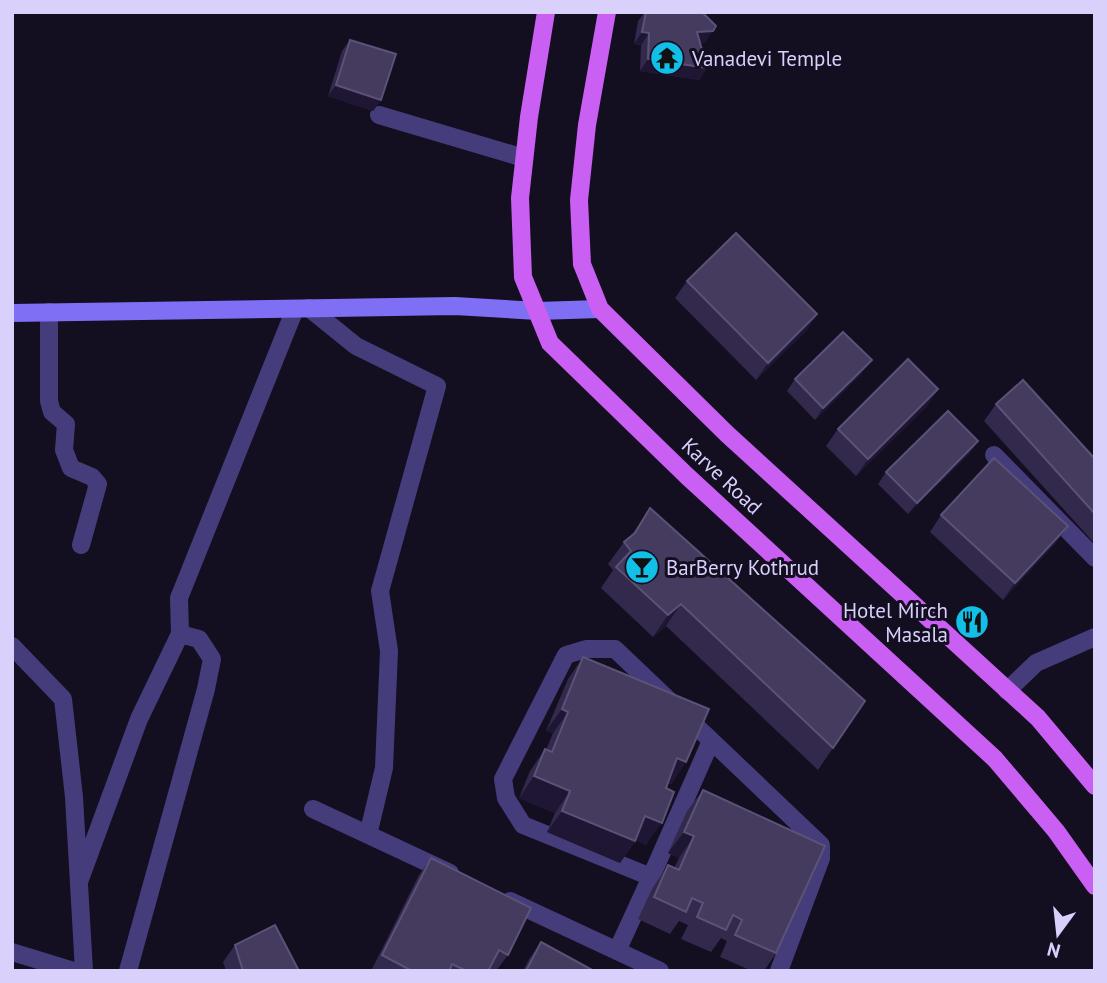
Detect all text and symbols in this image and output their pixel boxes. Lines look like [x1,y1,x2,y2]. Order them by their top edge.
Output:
temple icon: Vanadevi Temple [648,39,686,77]
place label: Vanadevi Temple [691,45,842,72]
street label: Karve Road [676,432,768,520]
bar icon: BarBerry Kothrud [623,548,661,586]
place label: BarBerry Kothrud [666,554,819,581]
place label: Hotel Mirch Masala [843,597,948,648]
restaurant icon: Hotel Mirch Masala [953,603,991,641]
north arrow [1023,899,1093,969]
text: N [1044,937,1063,964]

